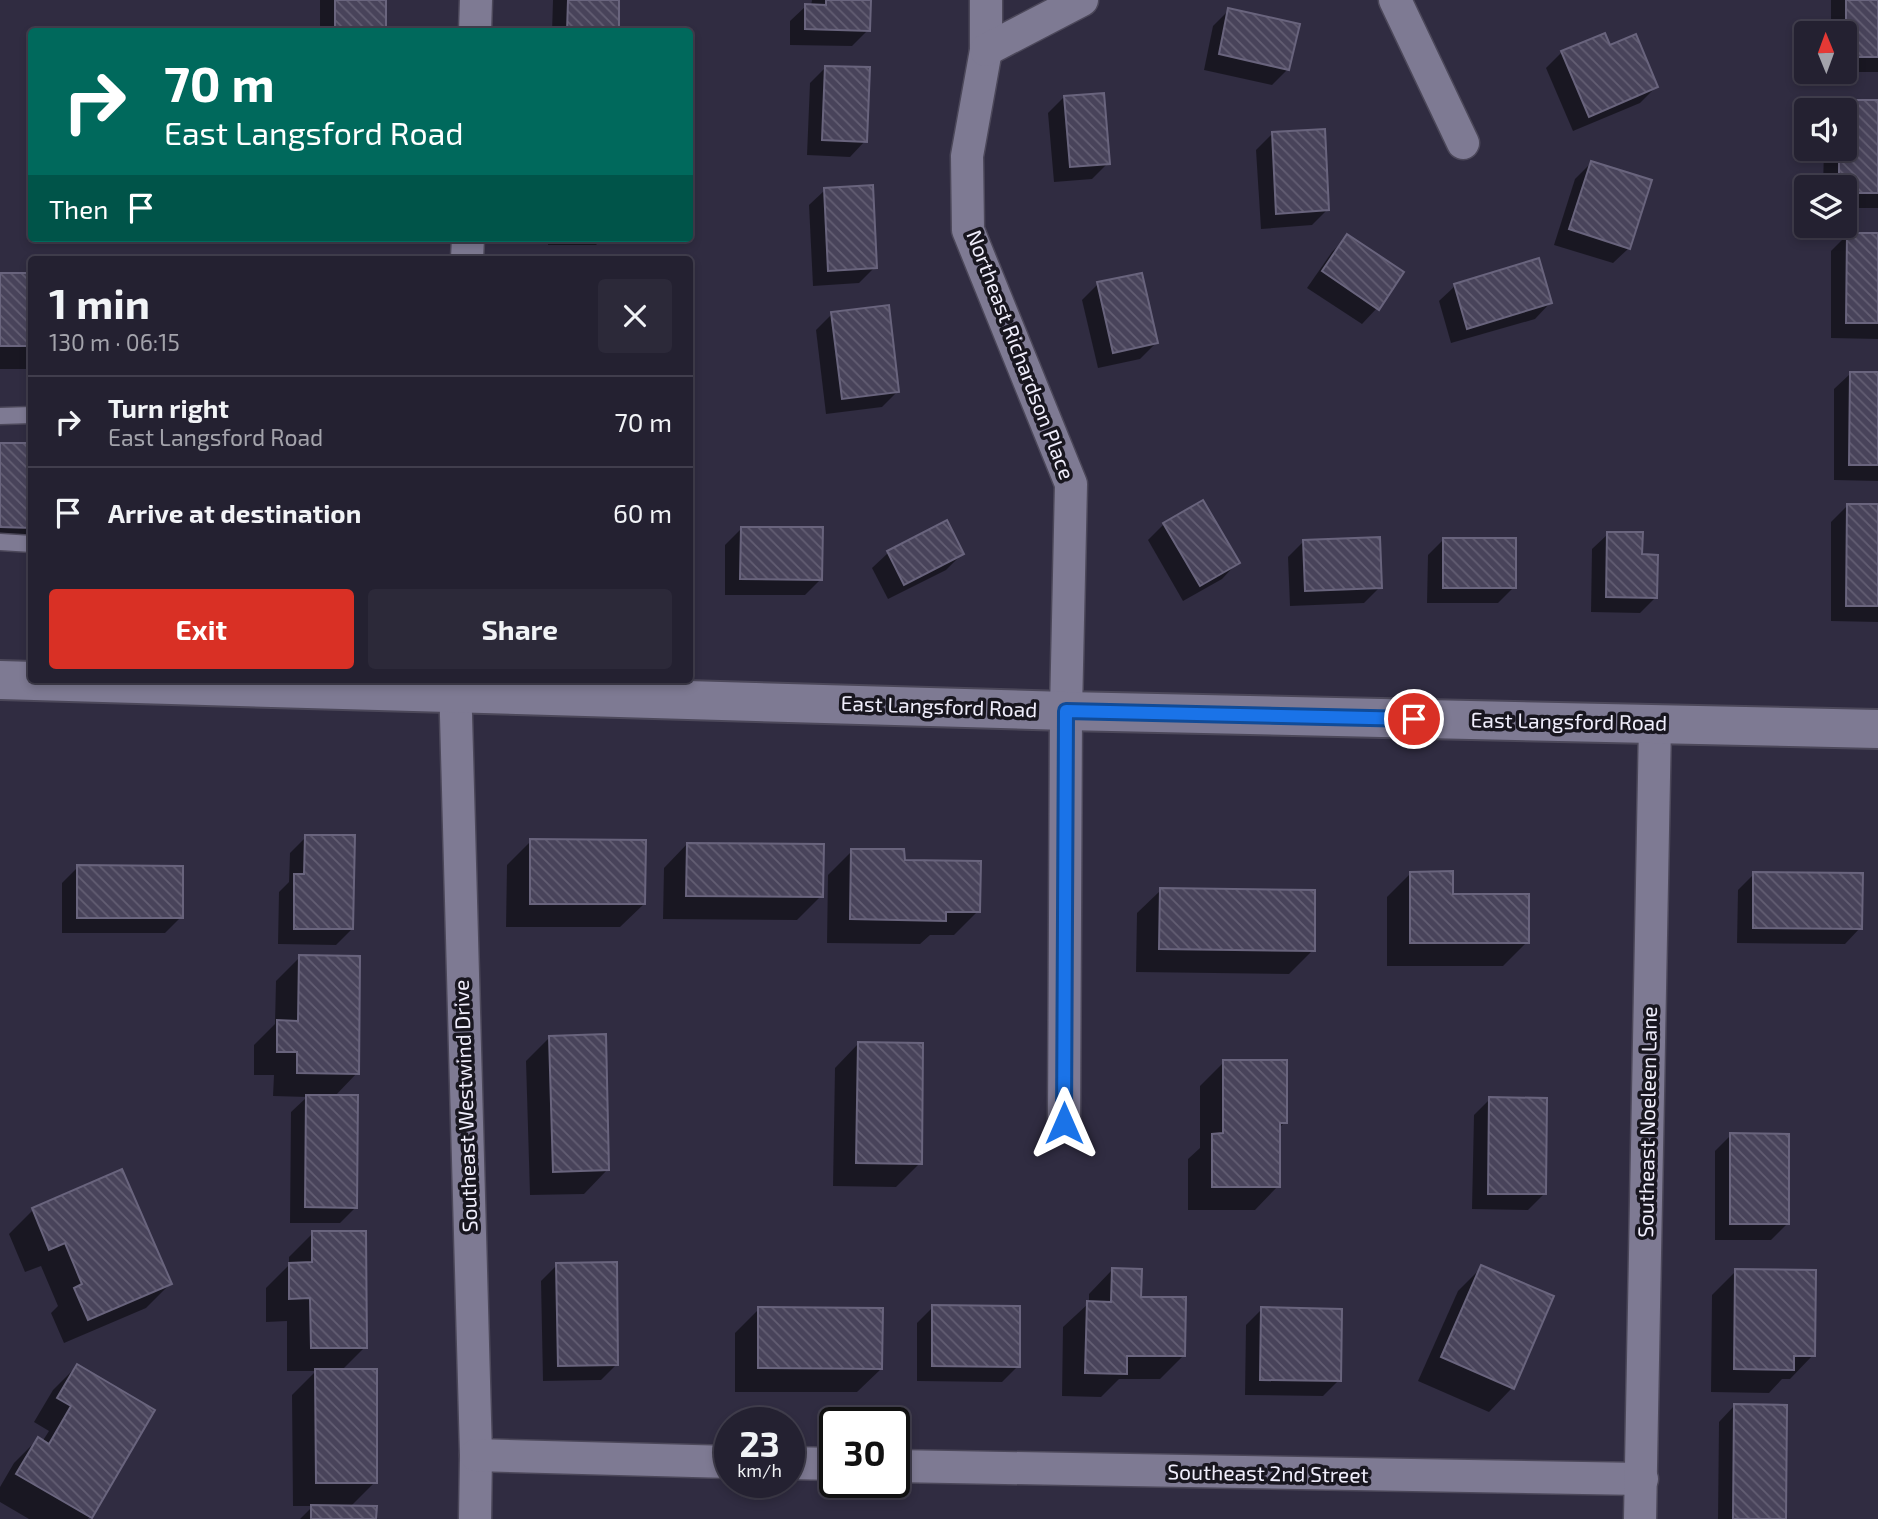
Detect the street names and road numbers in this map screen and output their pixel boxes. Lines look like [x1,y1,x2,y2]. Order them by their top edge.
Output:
street label: Northeast Richardson Place [962,226,1081,483]
street label: East Langsford Road [840,690,1038,721]
street label: East Langsford Road [1471,706,1668,735]
street label: Southeast Westwind Drive [448,979,481,1233]
street label: Southeast Noeleen Lane [1632,1006,1661,1238]
street label: Southeast 2nd Street [1167,1458,1369,1487]

